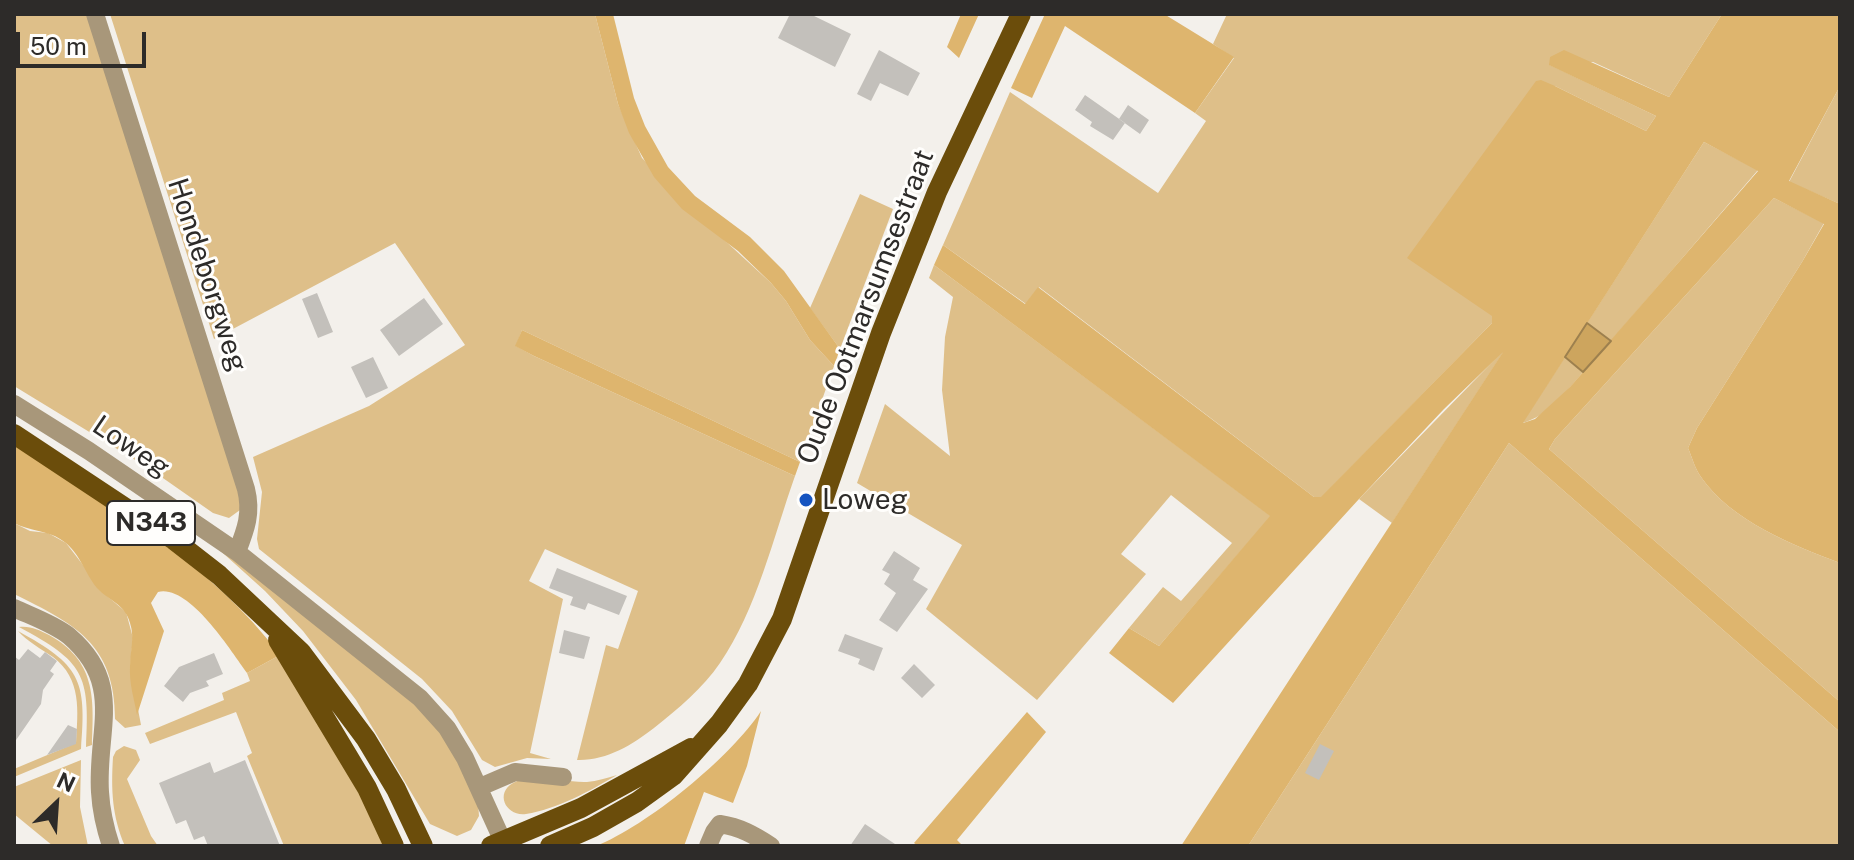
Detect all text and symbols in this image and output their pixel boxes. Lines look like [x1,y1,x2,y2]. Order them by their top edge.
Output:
scale bar [20,16,150,66]
text: 50 m [30,32,87,60]
street label: Oude Ootmarsumsestraat [790,145,942,469]
street label: Hondeborgweg [160,174,254,376]
street label: Loweg [86,409,176,485]
place label: Loweg [822,483,908,517]
marker: Loweg [797,491,815,509]
road number: N343 [107,501,195,545]
north arrow [16,764,96,844]
text: N [53,767,79,798]

